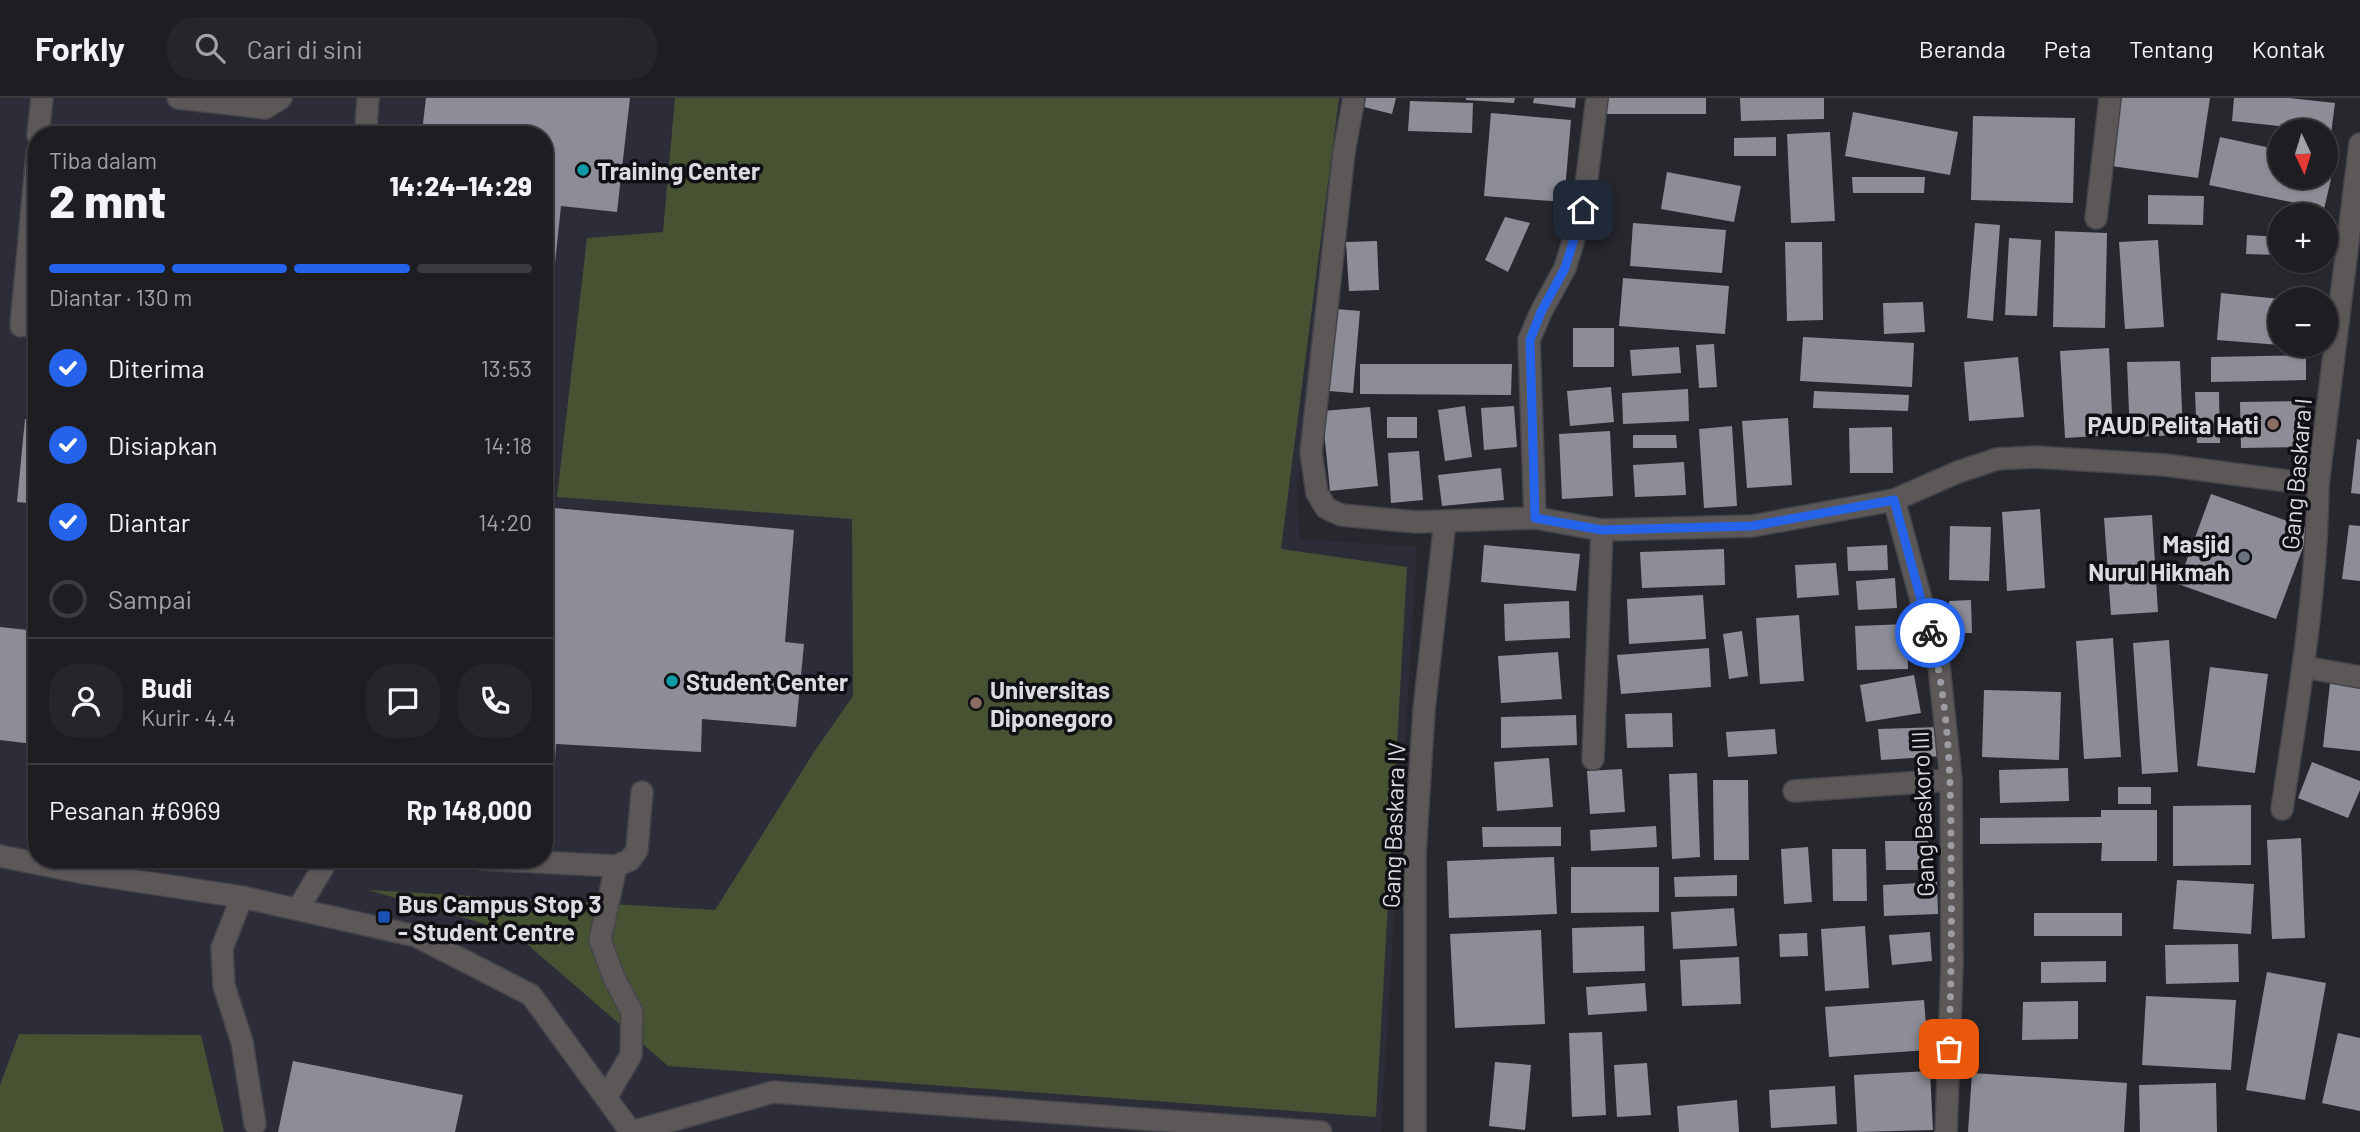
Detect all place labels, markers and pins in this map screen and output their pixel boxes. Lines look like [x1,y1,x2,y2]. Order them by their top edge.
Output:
place label: Training Center [597,156,760,185]
marker: Training Center [575,162,591,178]
pin [1553,180,1613,240]
place label: PAUD Pelita Hati [2087,410,2259,439]
marker: PAUD Pelita Hati [2265,416,2281,432]
place label: Masjid Nurul Hikmah [2088,529,2230,586]
marker: Masjid Nurul Hikmah [2236,549,2252,565]
place label: Student Center [686,667,848,696]
marker: Student Center [664,673,680,689]
place label: Universitas Diponegoro [990,675,1113,732]
marker: Universitas Diponegoro [968,695,984,711]
place label: Bus Campus Stop 3 - Student Centre [398,889,601,946]
marker: Bus Campus Stop 3 - Student Centre [376,909,392,925]
pin [1919,1019,1979,1079]

